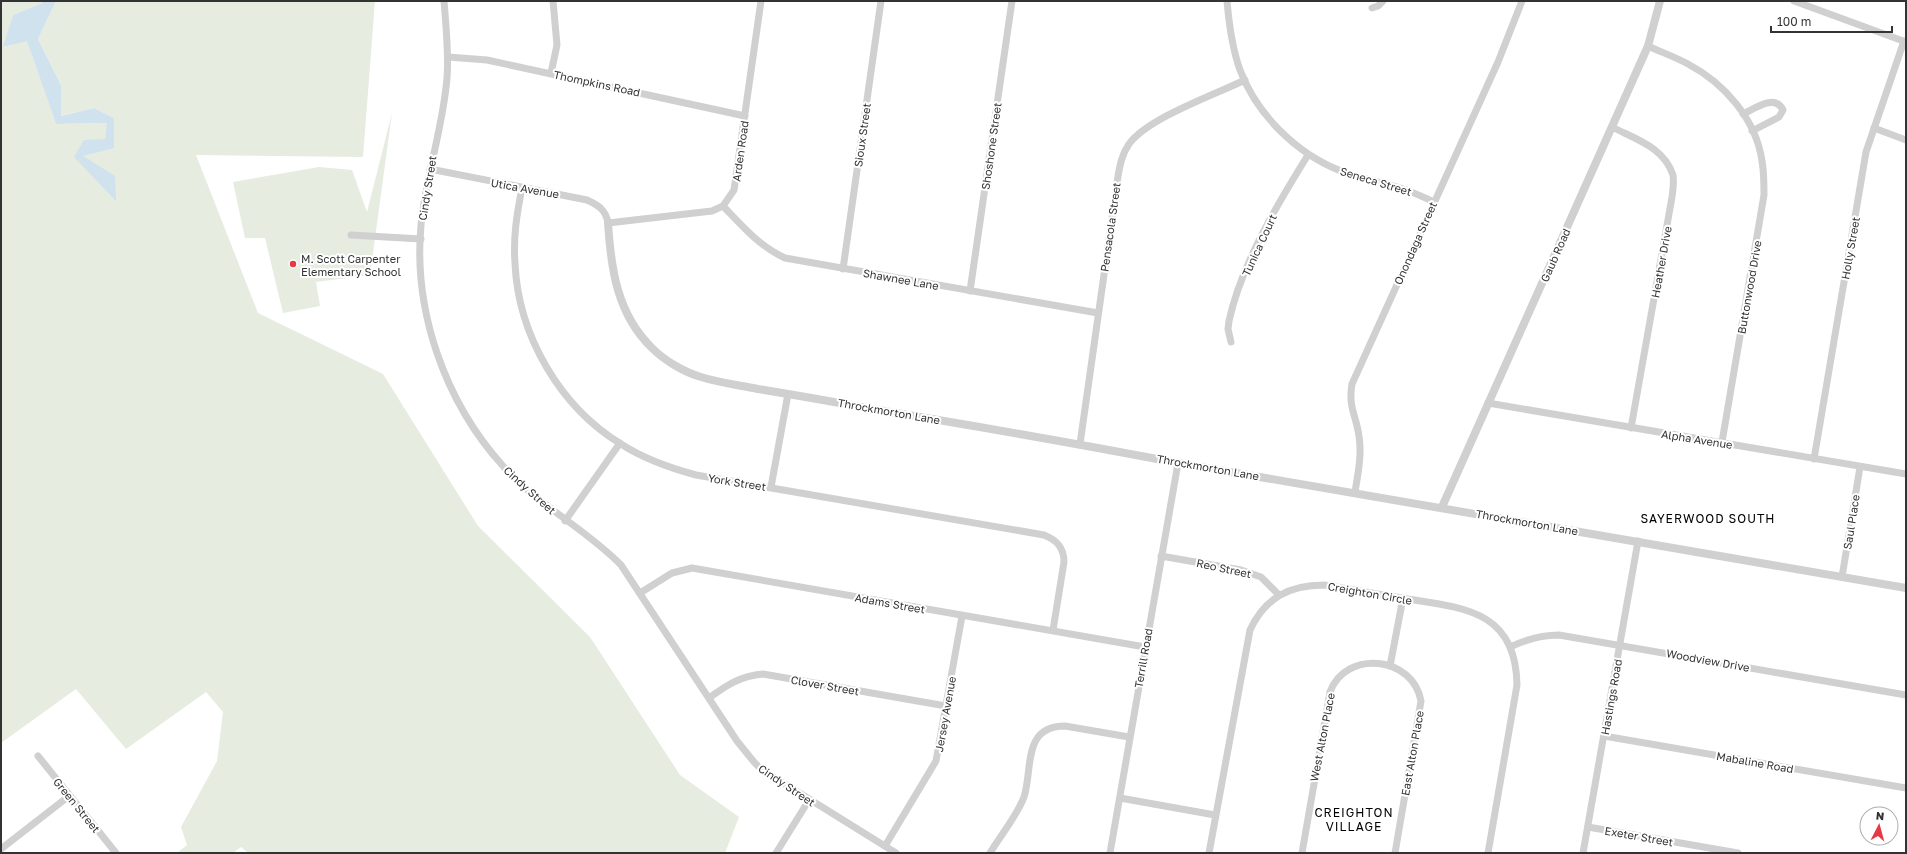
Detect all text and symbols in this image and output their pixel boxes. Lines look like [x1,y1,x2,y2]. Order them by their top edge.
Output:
scale bar [1771,8,1892,34]
text: 100 m [1777,14,1811,29]
street label: Thompkins Road [553,67,641,99]
street label: Shoshone Street [978,101,1004,191]
street label: Sioux Street [851,102,873,168]
street label: Arden Road [729,120,751,182]
street label: Cindy Street [415,155,439,221]
street label: Seneca Street [1339,164,1413,198]
street label: Utica Avenue [490,176,560,200]
street label: Pensacola Street [1097,182,1123,272]
street label: Onondaga Street [1391,199,1439,287]
street label: Tunica Court [1239,212,1279,278]
street label: Holly Street [1838,216,1862,280]
street label: Heather Drive [1648,225,1674,299]
street label: Gaub Road [1537,226,1573,284]
street label: Buttonwood Drive [1734,239,1764,335]
place label: M. Scott Carpenter Elementary School [301,252,401,278]
marker: M. Scott Carpenter Elementary School [288,259,298,269]
street label: Shawnee Lane [862,266,940,292]
street label: Throckmorton Lane [837,396,941,426]
street label: Alpha Avenue [1660,427,1734,451]
street label: Throckmorton Lane [1156,452,1260,482]
street label: Cindy Street [501,463,559,517]
street label: York Street [707,471,767,493]
street label: Saul Place [1840,494,1862,550]
street label: Throckmorton Lane [1475,507,1579,537]
district label: SAYERWOOD SOUTH [1640,511,1776,526]
street label: Reo Street [1195,556,1253,580]
street label: Creighton Circle [1327,579,1413,607]
street label: Adams Street [854,590,926,616]
street label: Terrill Road [1131,627,1155,689]
street label: Woodview Drive [1665,646,1751,674]
street label: Hastings Road [1598,658,1624,736]
street label: Clover Street [790,673,860,697]
street label: Jersey Avenue [932,675,958,753]
street label: West Alton Place [1307,692,1337,782]
street label: East Alton Place [1398,709,1426,797]
street label: Mabaline Road [1715,749,1795,775]
street label: Cindy Street [756,761,818,809]
street label: Green Street [51,775,103,835]
district label: CREIGHTON VILLAGE [1314,805,1394,834]
north arrow [1859,806,1899,846]
text: N [1875,809,1885,822]
street label: Exeter Street [1604,824,1674,848]

